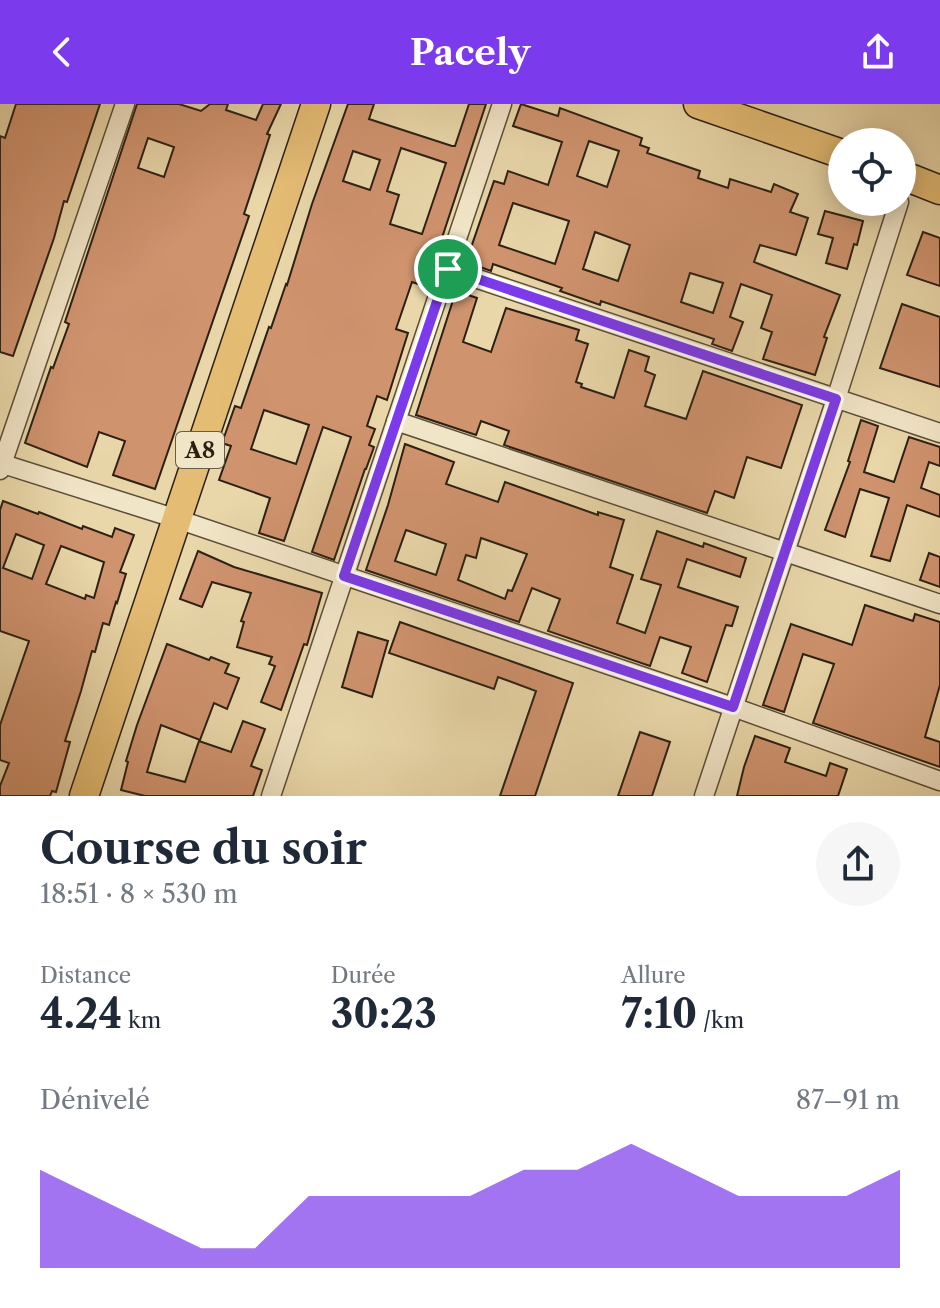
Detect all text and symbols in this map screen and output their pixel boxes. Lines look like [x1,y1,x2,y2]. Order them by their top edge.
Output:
icon: back [40,30,84,74]
text: Pacely [410,30,530,74]
icon: share [856,30,900,74]
map controls [828,128,916,216]
button: locate [828,128,916,216]
pin [414,235,482,303]
icon: arrive [426,247,470,291]
road number: A8 [176,432,224,468]
text: Course du soir [40,821,367,875]
button: share [816,822,900,906]
text: 18:51 · 8 × 530 m [40,878,238,910]
text: Distance [40,962,131,989]
text: Durée [331,962,396,989]
text: Allure [621,962,686,989]
text: 4.24 [40,989,122,1038]
text: 30:23 [331,989,437,1038]
text: 7:10 [621,989,697,1038]
text: km [122,1007,161,1034]
text: /km [697,1007,744,1034]
text: Dénivelé [40,1084,150,1116]
text: 87–91 m [796,1084,900,1116]

